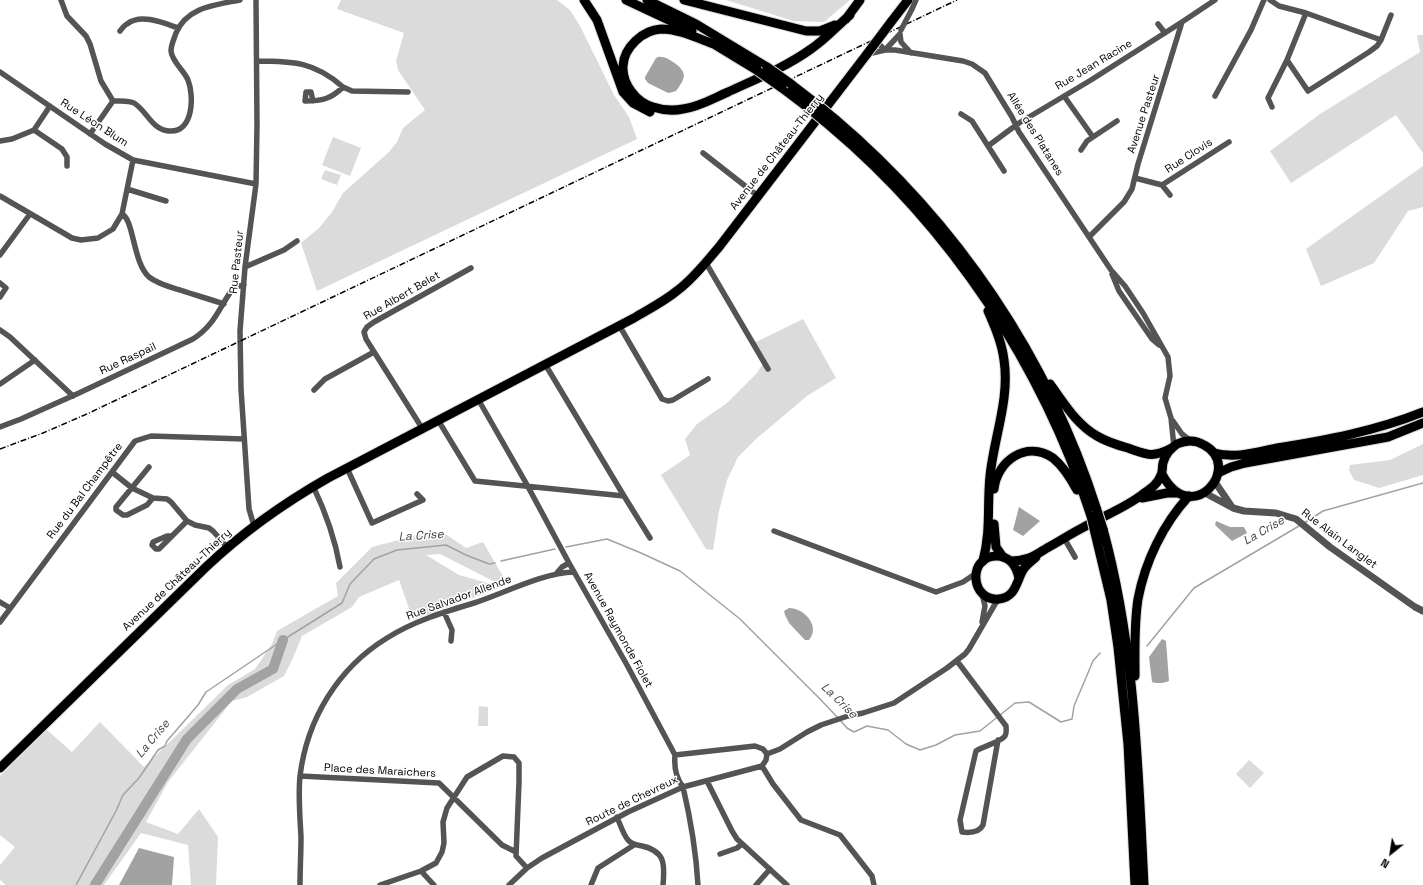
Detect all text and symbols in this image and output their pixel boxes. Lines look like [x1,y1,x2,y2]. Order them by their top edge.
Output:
street label: Rue Jean Racine [1053,37,1135,93]
street label: Avenue Pasteur [1125,73,1163,155]
street label: Allée des Platanes [1004,90,1066,178]
street label: Avenue de Château-Thierry [728,91,826,213]
street label: Rue Léon Blum [58,96,130,150]
street label: Rue Clovis [1163,136,1215,176]
street label: Rue Pasteur [227,230,247,294]
street label: Rue Albert Belet [361,269,443,323]
street label: Rue Raspail [98,340,158,378]
street label: Rue du Bal Champêtre [44,440,126,542]
street label: Rue Alain Langlet [1299,506,1379,572]
water label: La Crise [1241,513,1287,549]
street label: Avenue de Château-Thierry [120,526,234,634]
water label: La Crise [398,527,444,545]
street label: Avenue Raymonde Fiolet [581,570,655,690]
street label: Rue Salvador Allende [405,573,513,623]
water label: La Crise [818,680,860,722]
water label: La Crise [133,717,173,761]
street label: Place des Maraichers [324,761,436,781]
street label: Route de Chevreux [584,773,680,829]
north arrow [1371,833,1411,873]
text: N [1378,855,1392,871]

